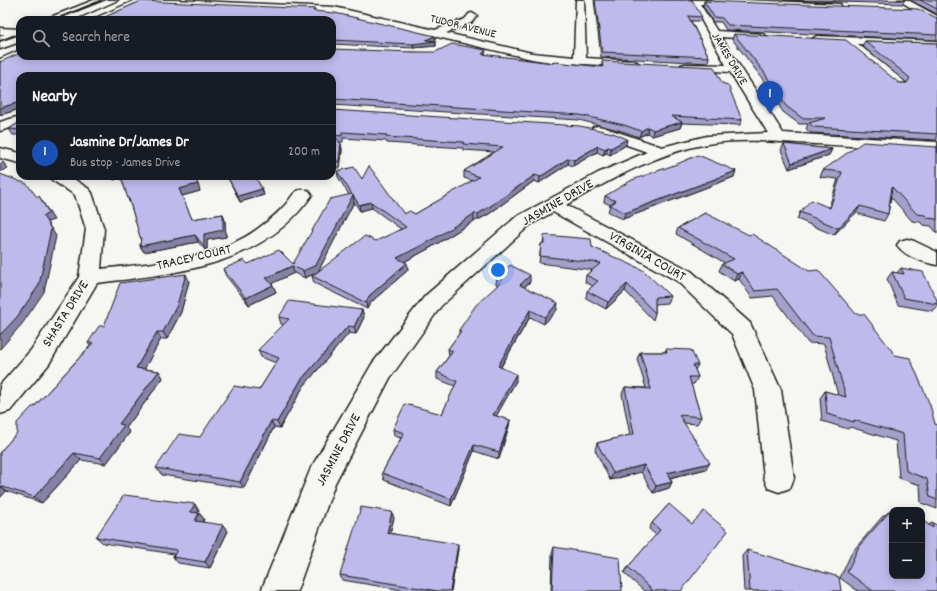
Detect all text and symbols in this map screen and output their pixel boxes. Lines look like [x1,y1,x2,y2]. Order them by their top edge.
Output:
street label: TUDOR AVENUE [428,11,498,44]
search box [16,16,336,60]
icon: search [30,27,52,49]
text: Search here [62,27,130,49]
street label: JAMES DRIVE [707,30,752,89]
pin: 1 [757,81,783,114]
text: Nearby [32,86,76,110]
text: Jasmine Dr/James Dr [70,132,189,154]
text: 1 [44,143,46,162]
text: 200 m [288,143,320,162]
text: Bus stop · James Drive [70,154,180,173]
street label: JASMINE DRIVE [519,174,598,232]
street label: VIRGINIA COURT [605,227,689,287]
street label: TRACEY COURT [155,240,234,276]
your location [488,260,508,280]
street label: SHASTA DRIVE [38,276,95,351]
street label: JASMINE DRIVE [312,410,367,490]
map controls [889,507,925,579]
button: + [889,507,925,543]
button: − [889,543,925,579]

